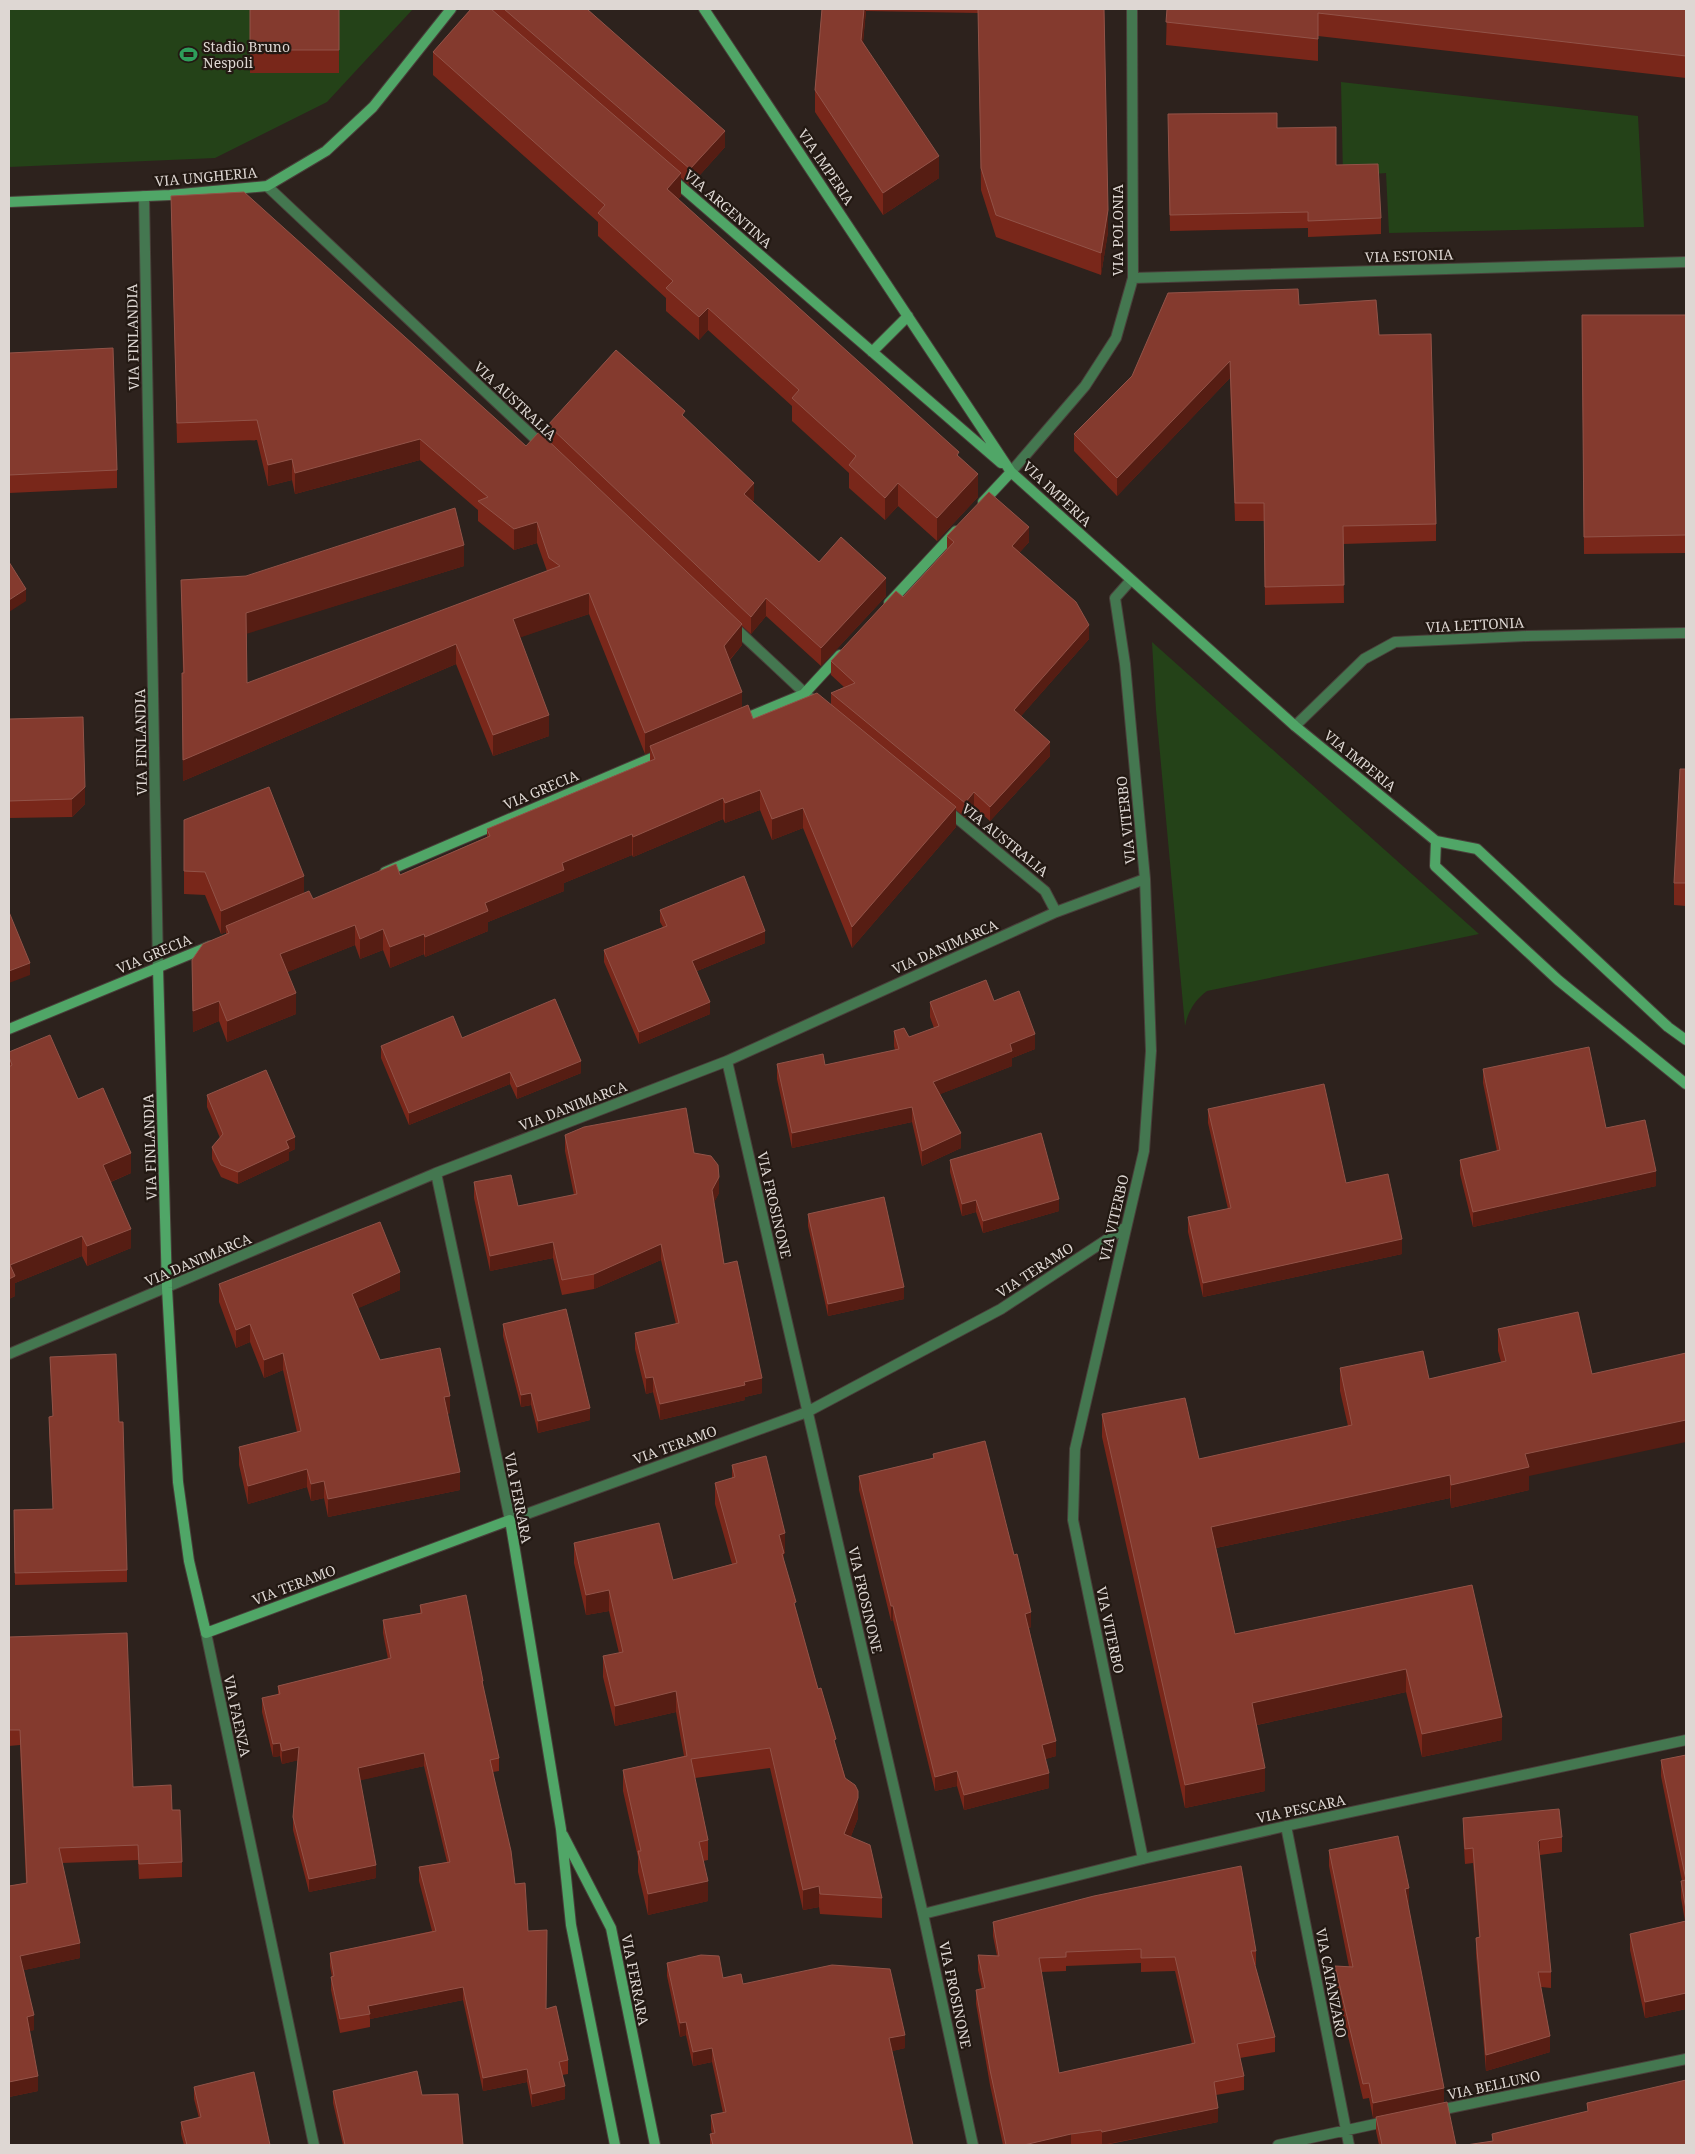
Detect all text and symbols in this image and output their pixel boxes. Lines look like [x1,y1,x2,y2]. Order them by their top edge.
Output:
place label: Stadio Bruno Nespoli [203,37,290,72]
sports icon: Stadio Bruno Nespoli [179,45,199,65]
street label: VIA IMPERIA [794,125,859,209]
street label: VIA UNGHERIA [154,163,258,190]
street label: VIA ARGENTINA [680,165,776,252]
street label: VIA POLONIA [1108,184,1127,276]
street label: VIA ESTONIA [1364,244,1454,267]
street label: VIA FINLANDIA [122,283,143,390]
street label: VIA AUSTRALIA [470,357,561,444]
street label: VIA IMPERIA [1019,457,1096,531]
street label: VIA LETTONIA [1425,612,1525,637]
street label: VIA FINLANDIA [130,688,151,795]
street label: VIA IMPERIA [1320,726,1400,796]
street label: VIA GRECIA [500,765,581,814]
street label: VIA VITERBO [1111,775,1140,865]
street label: VIA AUSTRALIA [958,799,1053,881]
street label: VIA DANIMARCA [889,915,1001,978]
street label: VIA GRECIA [113,929,194,978]
street label: VIA DANIMARCA [516,1076,630,1135]
street label: VIA FINLANDIA [138,1093,161,1201]
street label: VIA FROSINONE [753,1150,796,1260]
street label: VIA VITERBO [1094,1173,1133,1263]
street label: VIA DANIMARCA [142,1228,254,1291]
street label: VIA TERAMO [993,1238,1077,1302]
street label: VIA TERAMO [630,1421,719,1469]
street label: VIA FERRARA [500,1451,537,1545]
street label: VIA FROSINONE [844,1545,887,1655]
street label: VIA TERAMO [249,1560,338,1609]
street label: VIA VITERBO [1092,1585,1129,1675]
street label: VIA FAENZA [220,1673,255,1758]
street label: VIA PESCARA [1255,1790,1347,1827]
street label: VIA CATANZARO [1312,1926,1351,2039]
street label: VIA FERRARA [617,1933,654,2027]
street label: VIA FROSINONE [935,1940,976,2050]
street label: VIA BELLUNO [1446,2065,1542,2104]

